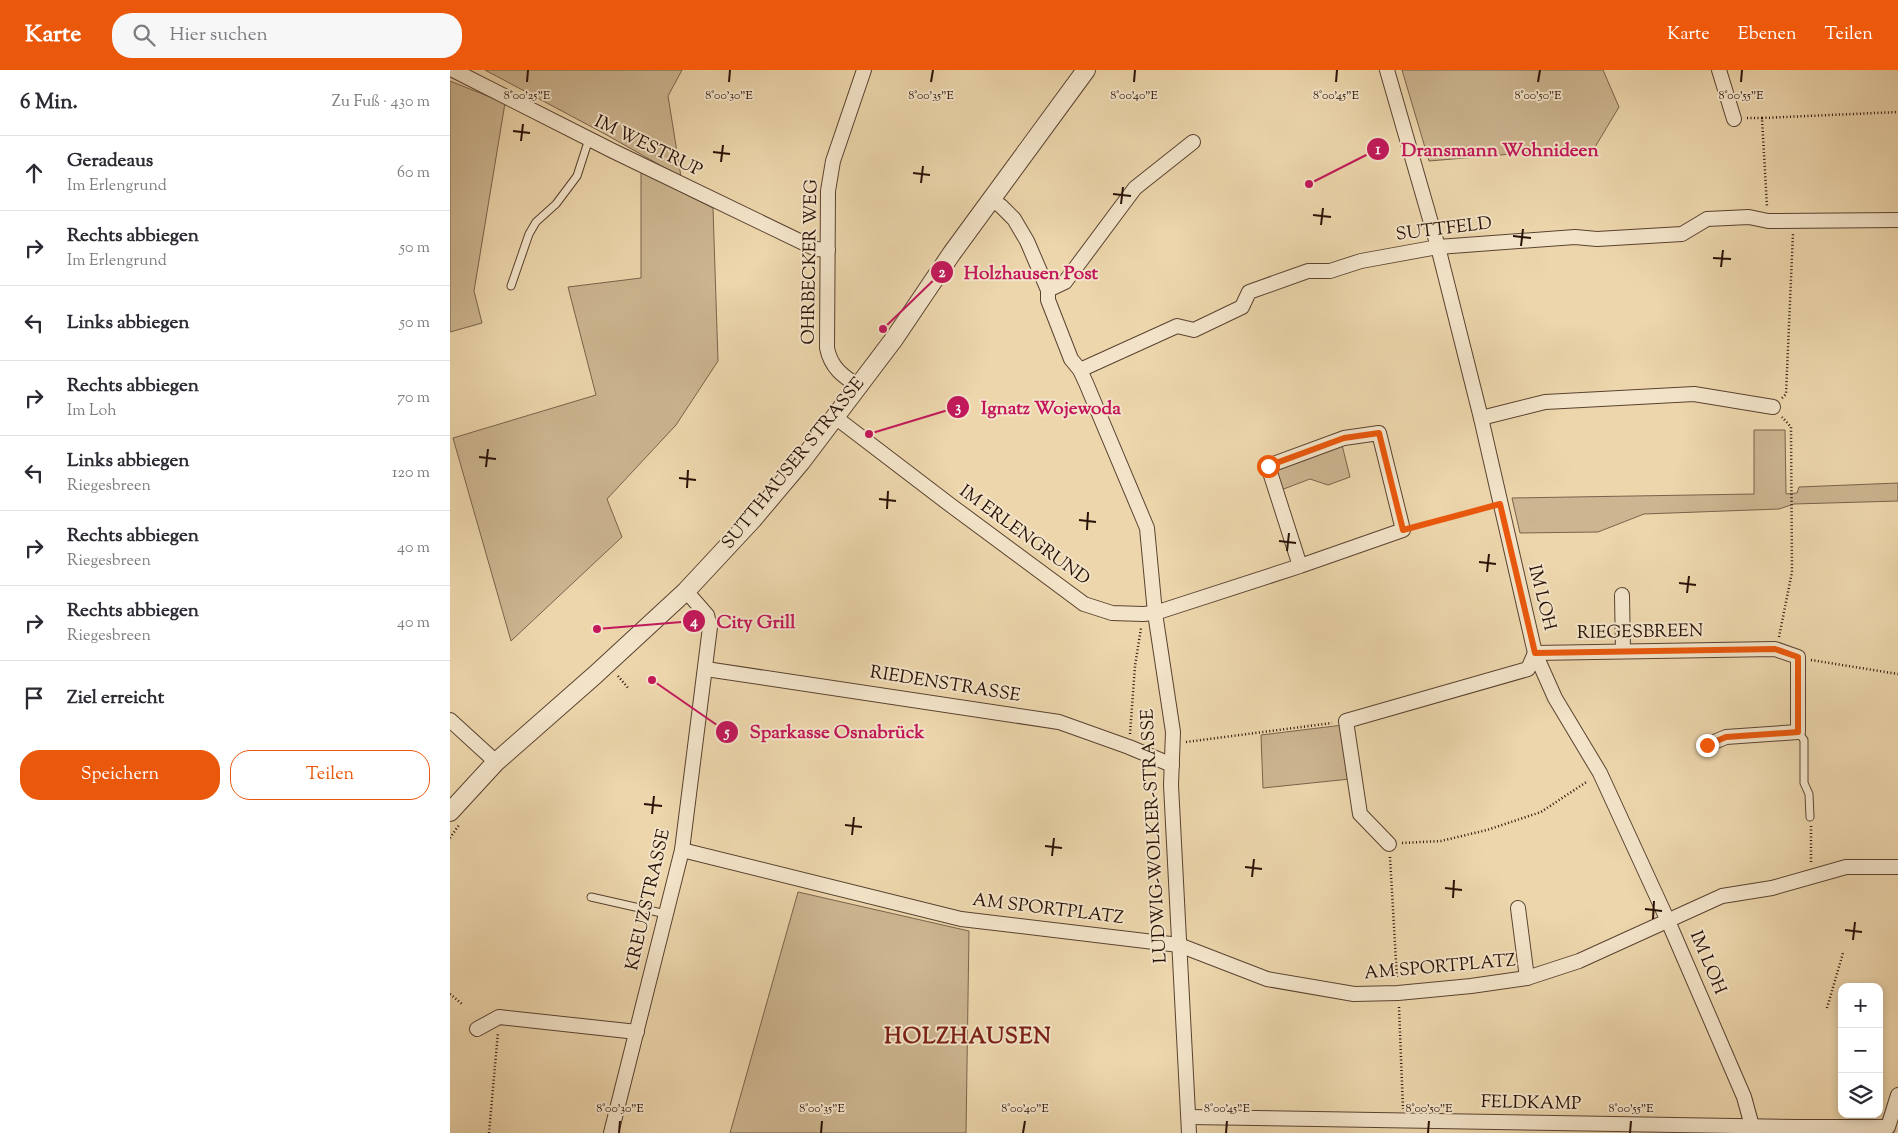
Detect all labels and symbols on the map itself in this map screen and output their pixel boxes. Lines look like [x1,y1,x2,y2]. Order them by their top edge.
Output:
text: 8°00'25"E [504,87,551,105]
text: 8°00'30"E [705,87,754,105]
text: 8°00'35"E [908,87,955,105]
text: 8°00'40"E [1110,87,1159,105]
text: 8°00'45"E [1313,87,1360,105]
text: 8°00'50"E [1515,87,1562,105]
text: 8°00'55"E [1718,87,1764,105]
street label: IM WESTRUP [590,110,706,184]
callout: Dransmann Wohnideen [1366,132,1608,166]
text: Dransmann Wohnideen [1401,138,1599,165]
text: 1 [1375,140,1381,161]
street label: OHRBECKER WEG [797,179,825,345]
street label: SUTTFELD [1394,211,1494,249]
callout: Holzhausen Post [929,255,1108,289]
text: Holzhausen Post [964,261,1099,288]
text: 2 [938,263,946,284]
street label: SUTTHAUSER STRASSE [716,372,872,556]
callout: Ignatz Wojewoda [946,390,1131,424]
text: Ignatz Wojewoda [981,396,1121,423]
text: 3 [955,398,961,419]
route start [1257,455,1280,478]
street label: IM ERLENGRUND [953,480,1095,592]
street label: IM LOH [1520,562,1562,634]
callout: City Grill [682,604,806,638]
text: City Grill [716,610,796,637]
text: 4 [689,612,698,633]
street label: RIEGESBREEN [1577,619,1703,647]
street label: RIEDENSTRASSE [868,660,1022,710]
street label: LUDWIG-WOLKER-STRASSE [1135,708,1175,964]
callout: Sparkasse Osnabrück [715,715,935,749]
text: Sparkasse Osnabrück [749,720,925,747]
text: 5 [723,723,730,744]
route end [1696,734,1719,757]
street label: KREUZSTRASSE [620,827,678,973]
street label: AM SPORTPLATZ [971,888,1125,932]
street label: IM LOH [1682,927,1732,999]
street label: AM SPORTPLATZ [1363,948,1517,988]
district label: HOLZHAUSEN [884,1022,1052,1054]
street label: FELDKAMP [1481,1090,1581,1118]
text: 8°00'30"E [596,1100,645,1118]
text: 8°00'35"E [799,1100,846,1118]
text: 8°00'40"E [1001,1100,1050,1118]
text: 8°00'45"E [1204,1100,1251,1118]
text: 8°00'50"E [1406,1100,1453,1118]
text: 8°00'55"E [1608,1100,1654,1118]

